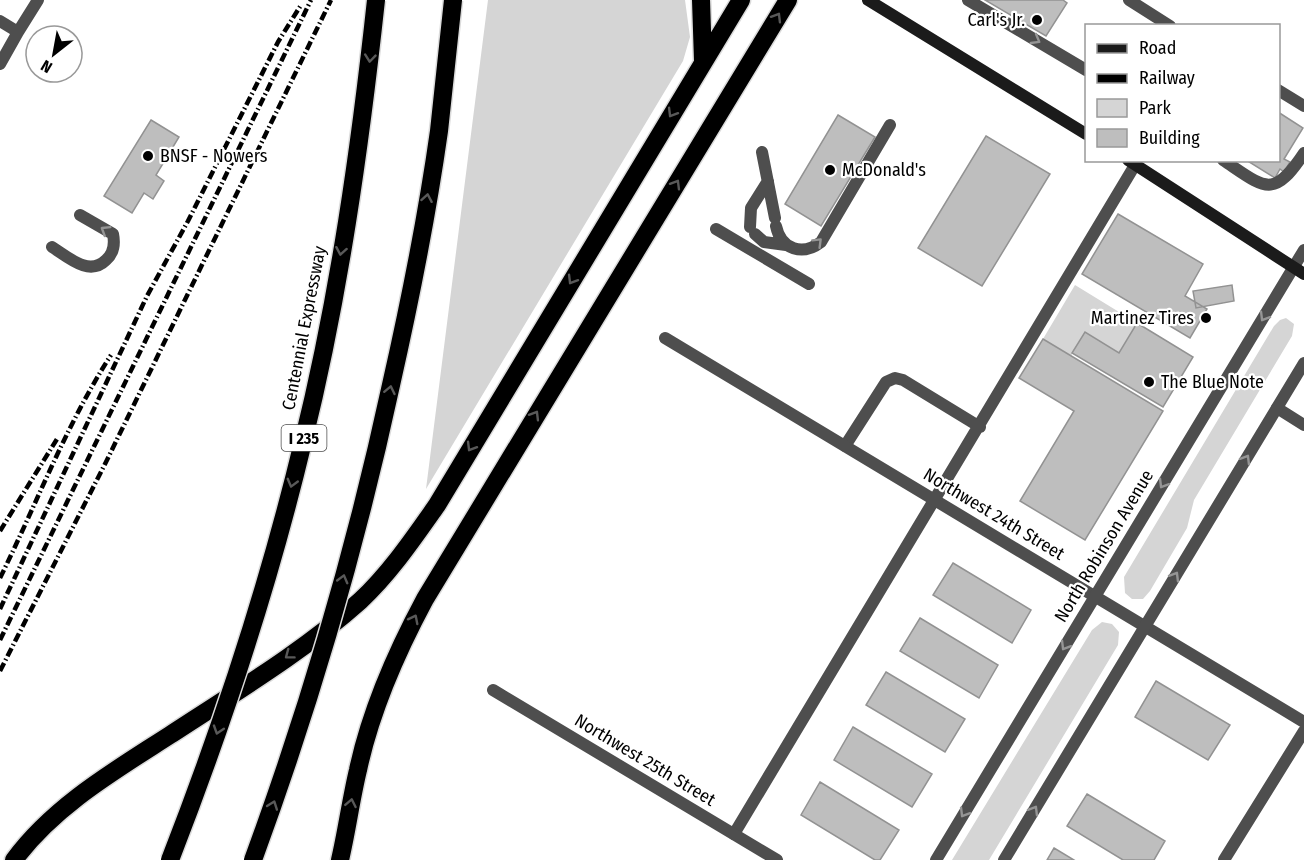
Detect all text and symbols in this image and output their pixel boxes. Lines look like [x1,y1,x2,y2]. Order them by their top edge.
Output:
place label: Carl's Jr. [968,9,1025,31]
one-way arrow [769,13,781,23]
marker: Carl's Jr. [1030,13,1044,27]
north arrow [24,24,84,84]
legend [1085,24,1280,162]
one-way arrow [1030,33,1040,44]
text: Road [1139,37,1176,59]
one-way arrow [364,54,377,63]
text: N [38,56,56,77]
text: Railway [1139,67,1195,89]
text: Park [1139,97,1172,119]
one-way arrow [668,107,680,117]
text: Building [1139,127,1200,149]
place label: BNSF - Nowers [160,145,268,167]
marker: BNSF - Nowers [141,149,155,163]
place label: McDonald's [842,159,926,181]
marker: McDonald's [823,163,837,177]
one-way arrow [668,180,680,190]
one-way arrow [421,194,433,203]
one-way arrow [101,225,111,237]
one-way arrow [810,239,821,250]
street label: Centennial Expressway [277,244,331,412]
one-way arrow [335,246,348,256]
one-way arrow [567,274,579,284]
place label: Martinez Tires [1091,307,1194,329]
marker: Martinez Tires [1199,311,1213,325]
one-way arrow [1260,311,1271,322]
place label: The Blue Note [1161,371,1264,393]
marker: The Blue Note [1142,375,1156,389]
one-way arrow [383,385,396,395]
one-way arrow [528,411,540,421]
road number: I 235 [282,425,326,451]
one-way arrow [467,441,478,451]
one-way arrow [1239,455,1251,465]
street label: Northwest 24th Street [919,463,1069,565]
street label: North Robinson Avenue [1050,466,1158,626]
one-way arrow [287,478,300,488]
one-way arrow [1158,478,1170,488]
one-way arrow [1168,572,1180,582]
one-way arrow [336,574,349,584]
one-way arrow [407,615,418,625]
one-way arrow [1061,640,1073,650]
one-way arrow [285,647,296,658]
street label: Northwest 25th Street [571,709,720,811]
one-way arrow [212,724,225,735]
one-way arrow [344,798,357,808]
one-way arrow [266,800,279,811]
one-way arrow [1027,806,1039,816]
one-way arrow [960,807,972,817]

